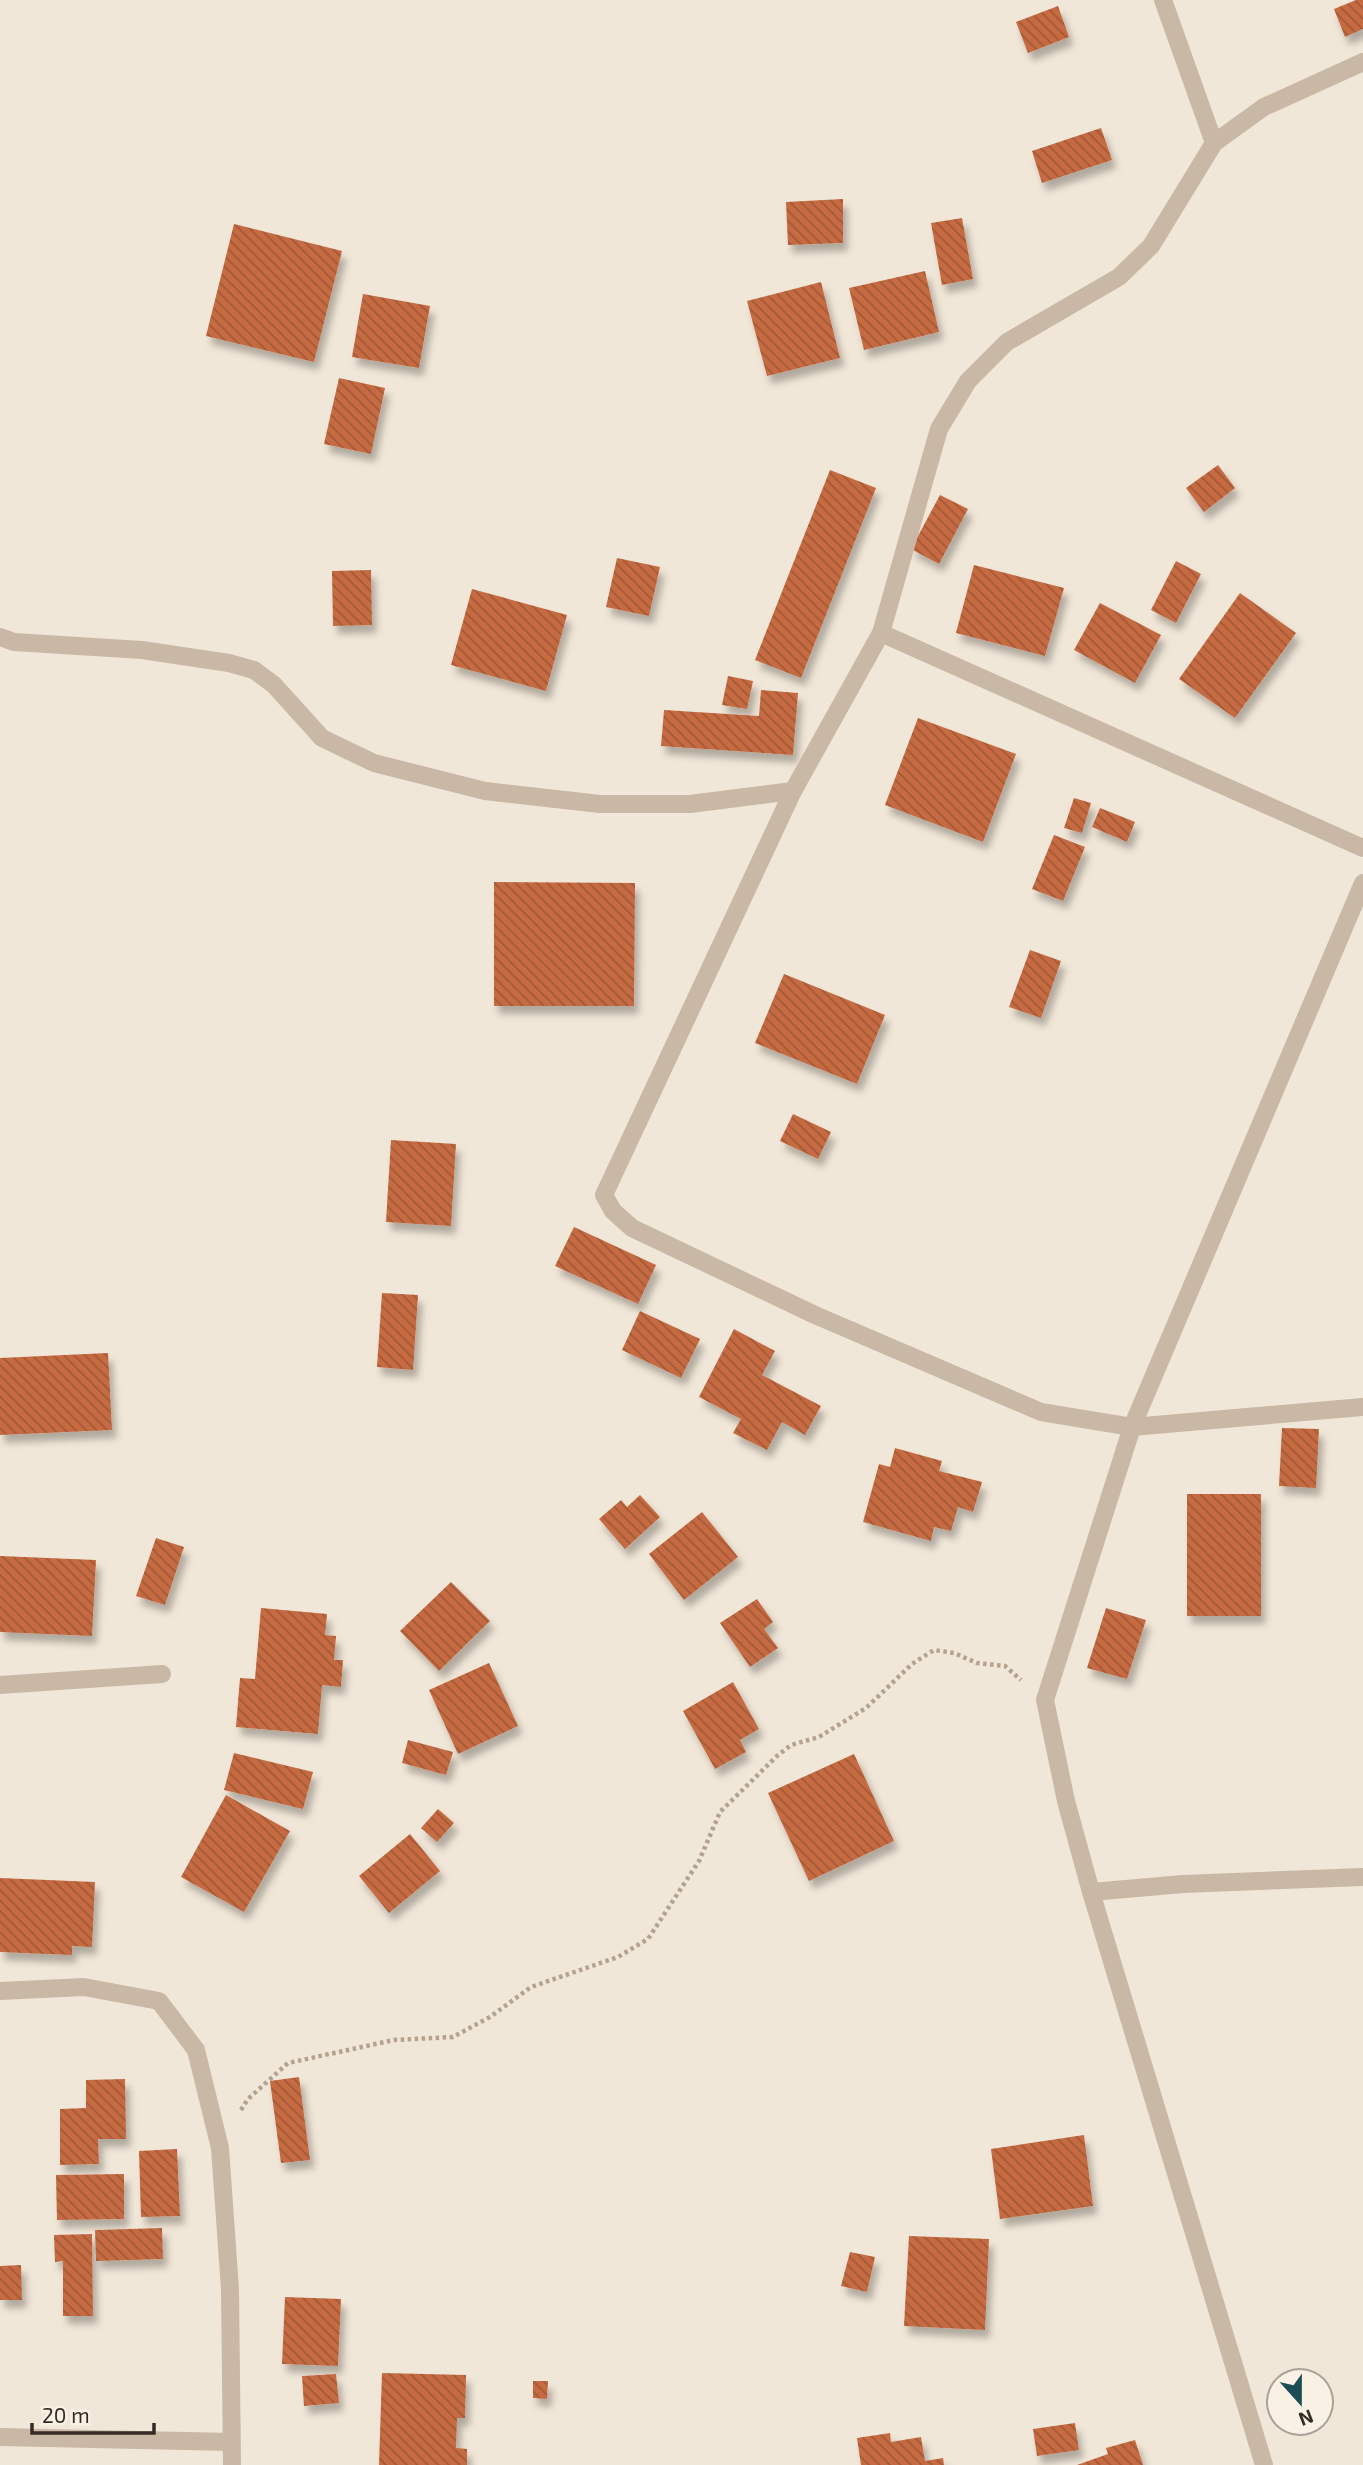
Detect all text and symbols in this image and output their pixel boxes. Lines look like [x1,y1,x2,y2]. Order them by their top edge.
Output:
north arrow [1265,2367,1335,2437]
scale bar [32,2392,154,2436]
text: 20 m [42,2402,90,2427]
text: N [1296,2405,1317,2432]

